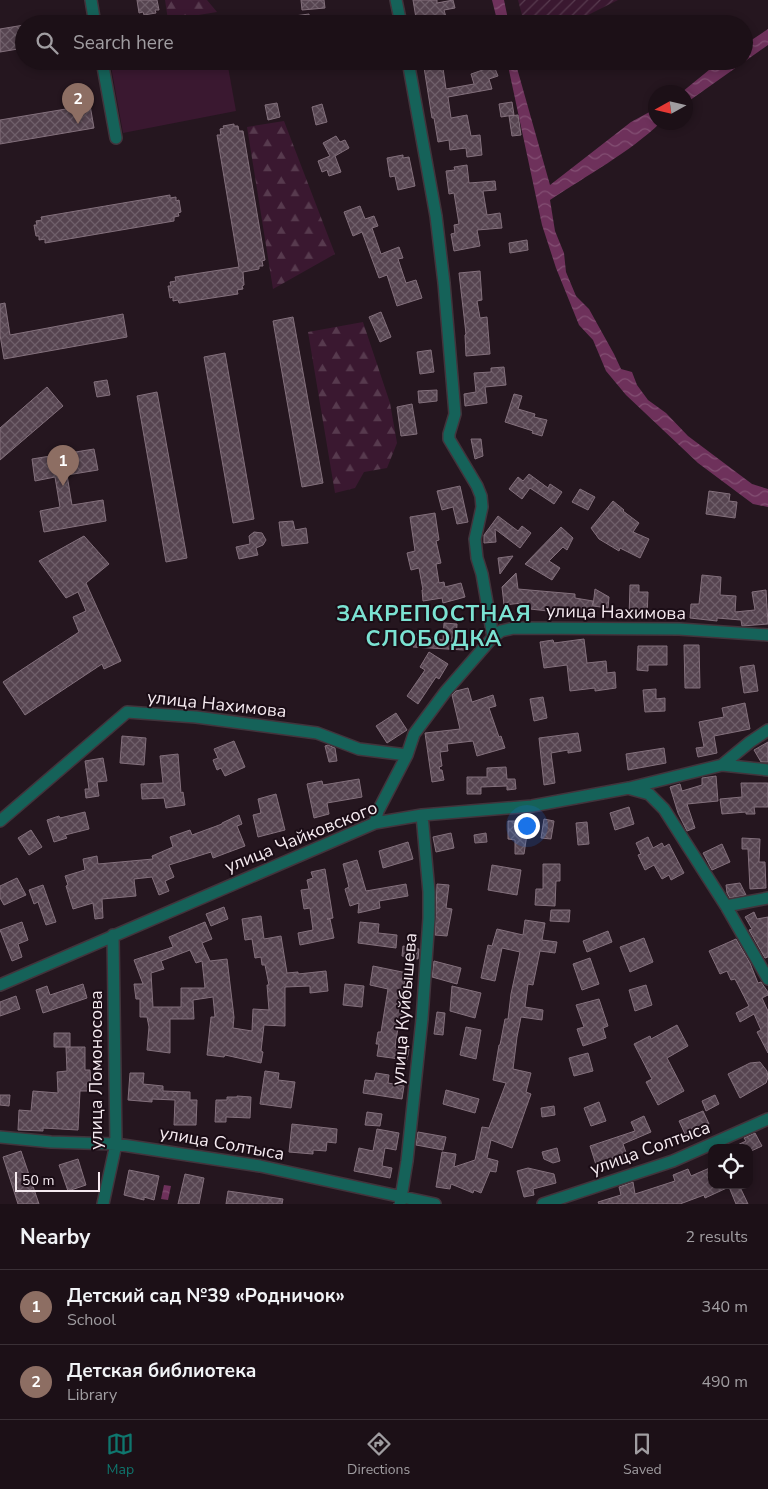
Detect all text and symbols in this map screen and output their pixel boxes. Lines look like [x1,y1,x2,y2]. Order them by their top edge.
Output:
search box [15,15,753,70]
icon: search [33,29,61,57]
text: Search here [73,30,174,56]
pin: 2 [62,83,94,124]
north arrow [648,85,693,130]
pin: 1 [47,445,79,486]
district label: ЗАКРЕПОСТНАЯ СЛОБОДКА [336,599,532,654]
street label: улица Нахимова [546,599,686,625]
street label: улица Нахимова [146,685,288,723]
street label: улица Чайковского [221,795,381,879]
your location [514,813,540,839]
street label: улица Куйбышева [385,932,423,1086]
street label: улица Ломоносова [84,990,108,1150]
street label: улица Солтыса [586,1115,714,1181]
street label: улица Солтыса [158,1120,286,1166]
map controls [708,1144,753,1189]
button: locate [708,1144,753,1189]
scale bar [15,1169,100,1192]
text: 50 m [22,1171,54,1190]
text: Nearby [20,1223,90,1251]
text: 2 results [686,1226,748,1248]
text: Детский сад №39 «Родничок» [67,1283,345,1309]
text: 1 [31,1296,41,1318]
text: 340 m [701,1296,748,1318]
text: School [67,1309,116,1331]
text: Детская библиотека [67,1358,256,1384]
text: 2 [31,1371,41,1393]
text: 490 m [701,1371,748,1393]
text: Library [67,1384,117,1406]
tab: Map [106,1430,134,1479]
tab: Directions [347,1430,410,1479]
tab: Saved [623,1430,662,1479]

